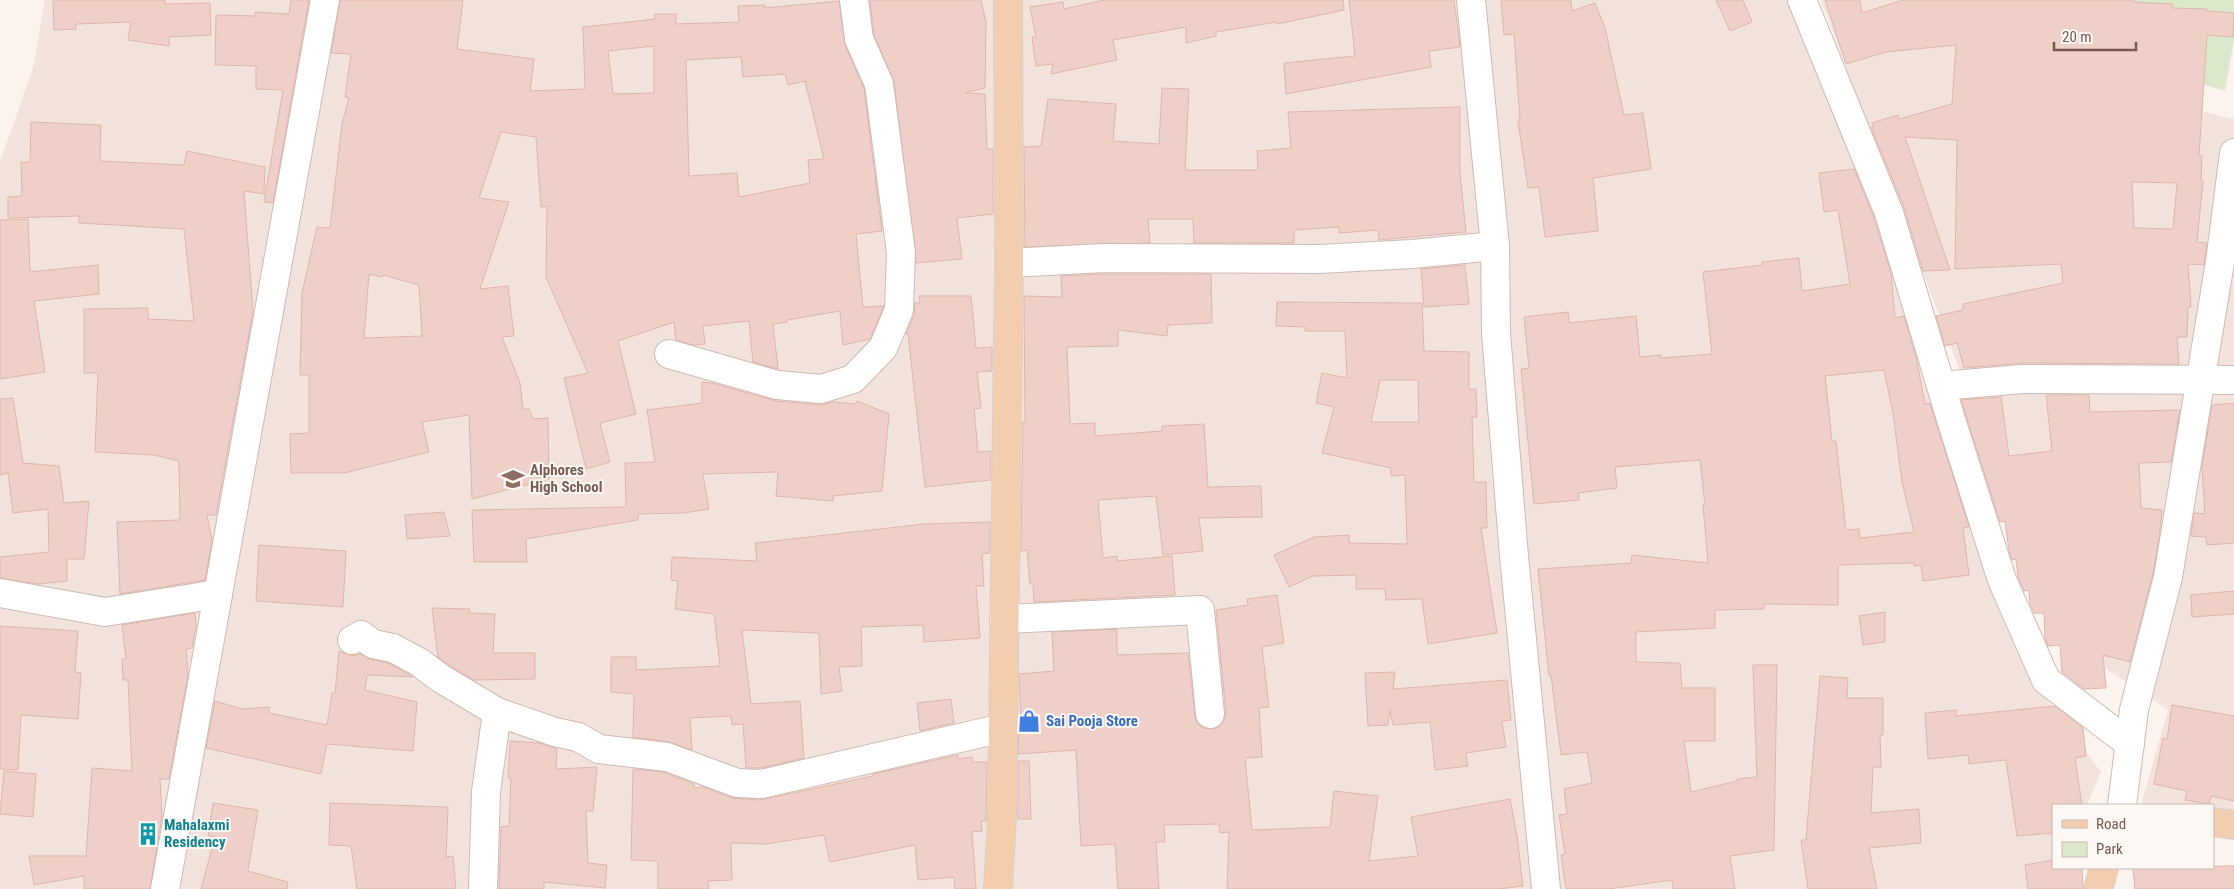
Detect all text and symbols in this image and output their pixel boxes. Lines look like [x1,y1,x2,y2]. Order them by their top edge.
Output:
scale bar [2054,20,2136,52]
text: 20 m [2062,28,2092,46]
place label: Alphores High School [530,461,602,496]
school or university icon: Alphores High School [500,466,526,492]
shop icon: Sai Pooja Store [1016,708,1042,734]
place label: Sai Pooja Store [1046,712,1138,730]
legend [2052,804,2214,869]
text: Road [2096,815,2126,833]
place label: Mahalaxmi Residency [164,816,229,851]
building icon: Mahalaxmi Residency [135,821,161,847]
text: Park [2096,840,2123,858]

